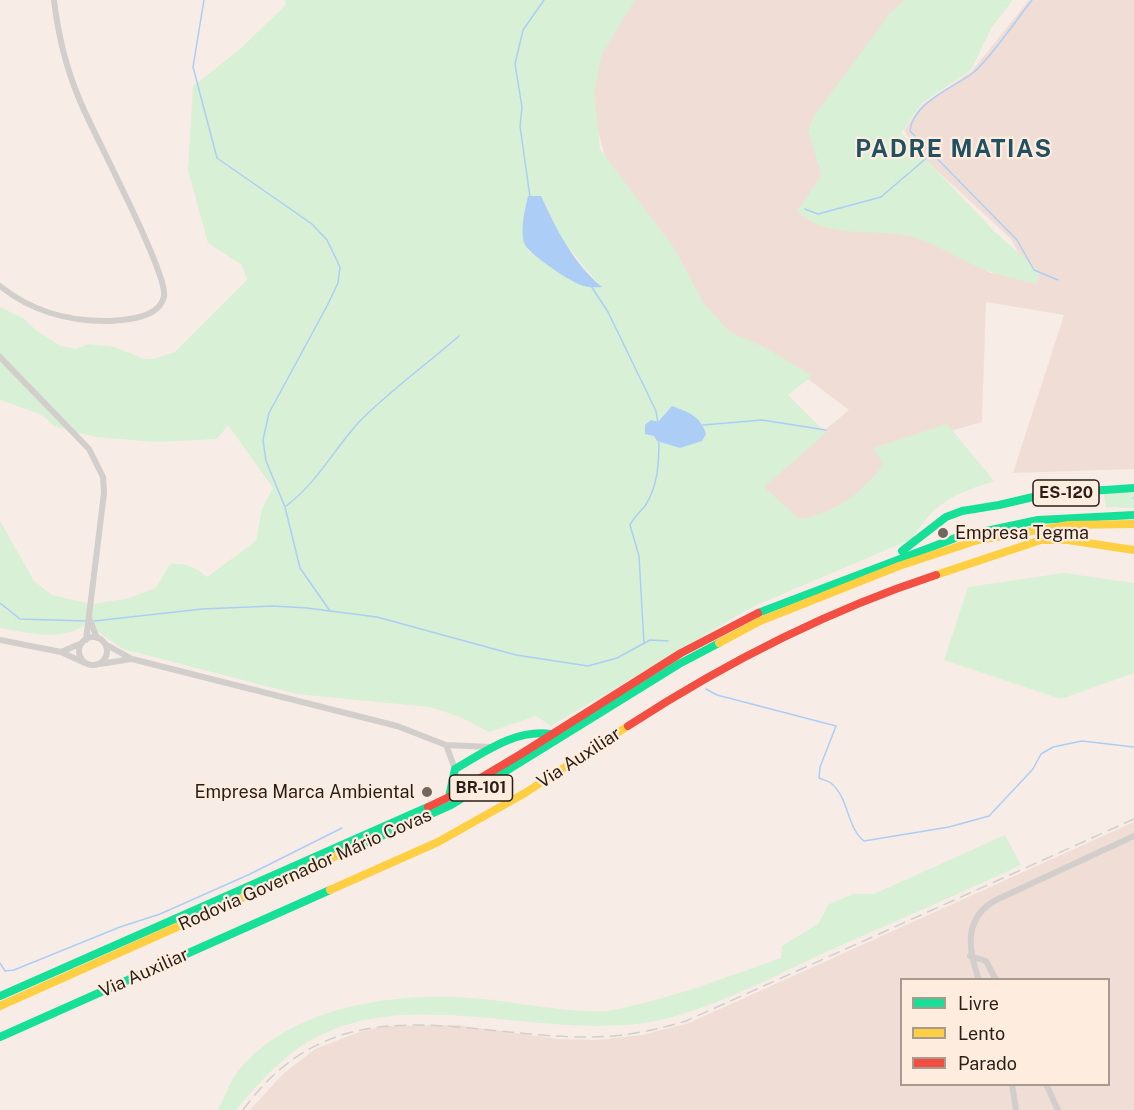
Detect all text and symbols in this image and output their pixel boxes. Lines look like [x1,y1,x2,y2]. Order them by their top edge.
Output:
district label: PADRE MATIAS [855,136,1053,164]
road number: ES-120 [1033,480,1099,506]
place label: Empresa Tegma [955,522,1089,544]
marker: Empresa Tegma [936,526,950,540]
street label: Via Auxiliar [533,723,625,793]
road number: BR-101 [450,775,512,801]
place label: Empresa Marca Ambiental [194,781,415,803]
marker: Empresa Marca Ambiental [420,785,434,799]
street label: Rodovia Governador Mário Covas [175,804,435,936]
street label: Via Auxiliar [96,944,192,1002]
legend [900,978,1110,1086]
text: Livre [958,993,999,1014]
text: Lento [958,1023,1005,1044]
text: Parado [958,1053,1017,1074]

